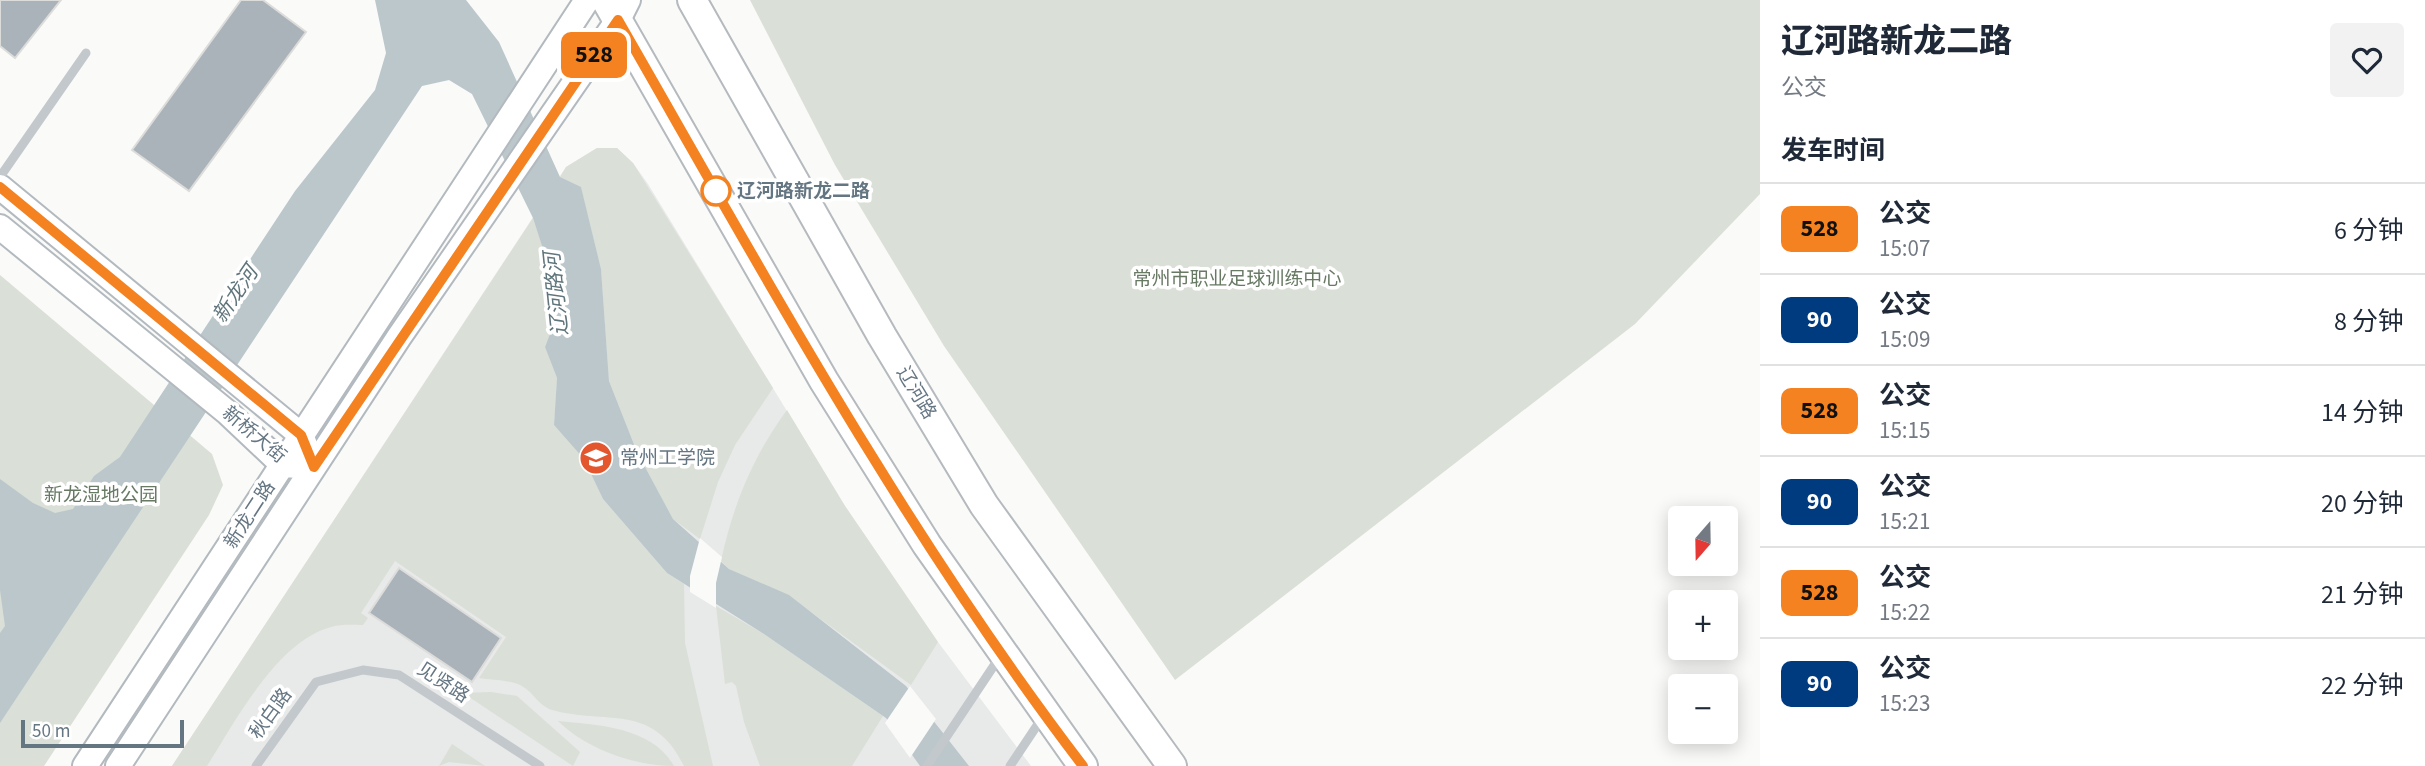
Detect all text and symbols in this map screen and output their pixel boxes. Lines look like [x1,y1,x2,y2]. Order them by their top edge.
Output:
text: 辽河路新龙二路 [1781,18,2012,65]
button: heart [2330,23,2404,97]
line badge: 528 [554,32,634,78]
text: 528 [575,37,613,72]
text: 公交 [1781,71,1827,104]
text: 发车时间 [1781,132,1885,169]
marker: 辽河路新龙二路 [701,176,731,206]
place label: 辽河路新龙二路 [737,178,870,205]
text: 公交 [1879,195,1931,232]
text: 528 [1800,211,1839,246]
text: 6 分钟 [2334,212,2404,249]
text: 15:07 [1879,232,1930,265]
water label: 辽河路河 [536,247,575,337]
water label: 新龙河 [205,256,267,329]
park label: 常州市职业足球训练中心 [1132,266,1342,293]
text: 公交 [1879,286,1931,323]
text: 90 [1807,302,1832,337]
text: 8 分钟 [2334,303,2404,340]
text: 15:09 [1879,323,1930,356]
street label: 辽河路 [890,362,942,424]
text: 公交 [1879,377,1931,414]
text: 528 [1800,393,1839,428]
text: 14 分钟 [2321,394,2404,431]
street label: 新桥大街 [216,400,292,470]
text: 15:15 [1879,414,1930,447]
school or university icon: 常州工学院 [577,439,615,477]
place label: 常州工学院 [620,445,715,472]
text: 公交 [1879,468,1931,505]
street label: 新龙二路 [218,476,282,554]
park label: 新龙湿地公园 [44,482,158,509]
text: 90 [1807,484,1832,519]
text: 20 分钟 [2321,485,2404,522]
text: 15:21 [1879,505,1930,538]
north arrow [1668,506,1738,576]
map controls [1668,506,1738,744]
text: 公交 [1879,559,1931,596]
text: 528 [1800,575,1839,610]
text: 21 分钟 [2321,576,2404,613]
button: + [1668,590,1738,660]
text: 15:22 [1879,596,1930,629]
text: 公交 [1879,650,1931,687]
street label: 见贤路 [412,656,474,710]
text: 90 [1807,666,1832,701]
text: 22 分钟 [2321,667,2404,704]
button: − [1668,674,1738,744]
street label: 秋白路 [243,683,299,745]
text: 15:23 [1879,687,1930,720]
scale bar [21,717,184,749]
text: 50 m [32,718,70,745]

